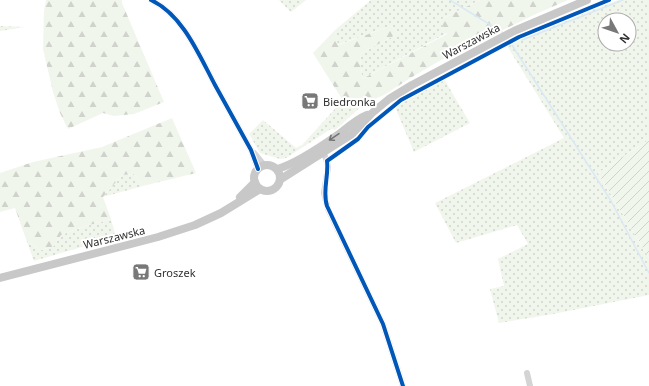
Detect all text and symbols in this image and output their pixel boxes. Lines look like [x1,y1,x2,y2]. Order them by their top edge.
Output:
north arrow [597,12,637,52]
street label: Warszawska [440,20,502,62]
text: N [616,30,634,47]
supermarket icon: Biedronka [300,91,320,111]
place label: Biedronka [323,94,376,109]
one-way arrow [328,133,339,141]
street label: Warszawska [81,222,147,252]
supermarket icon: Groszek [131,262,151,282]
place label: Groszek [154,265,196,280]

